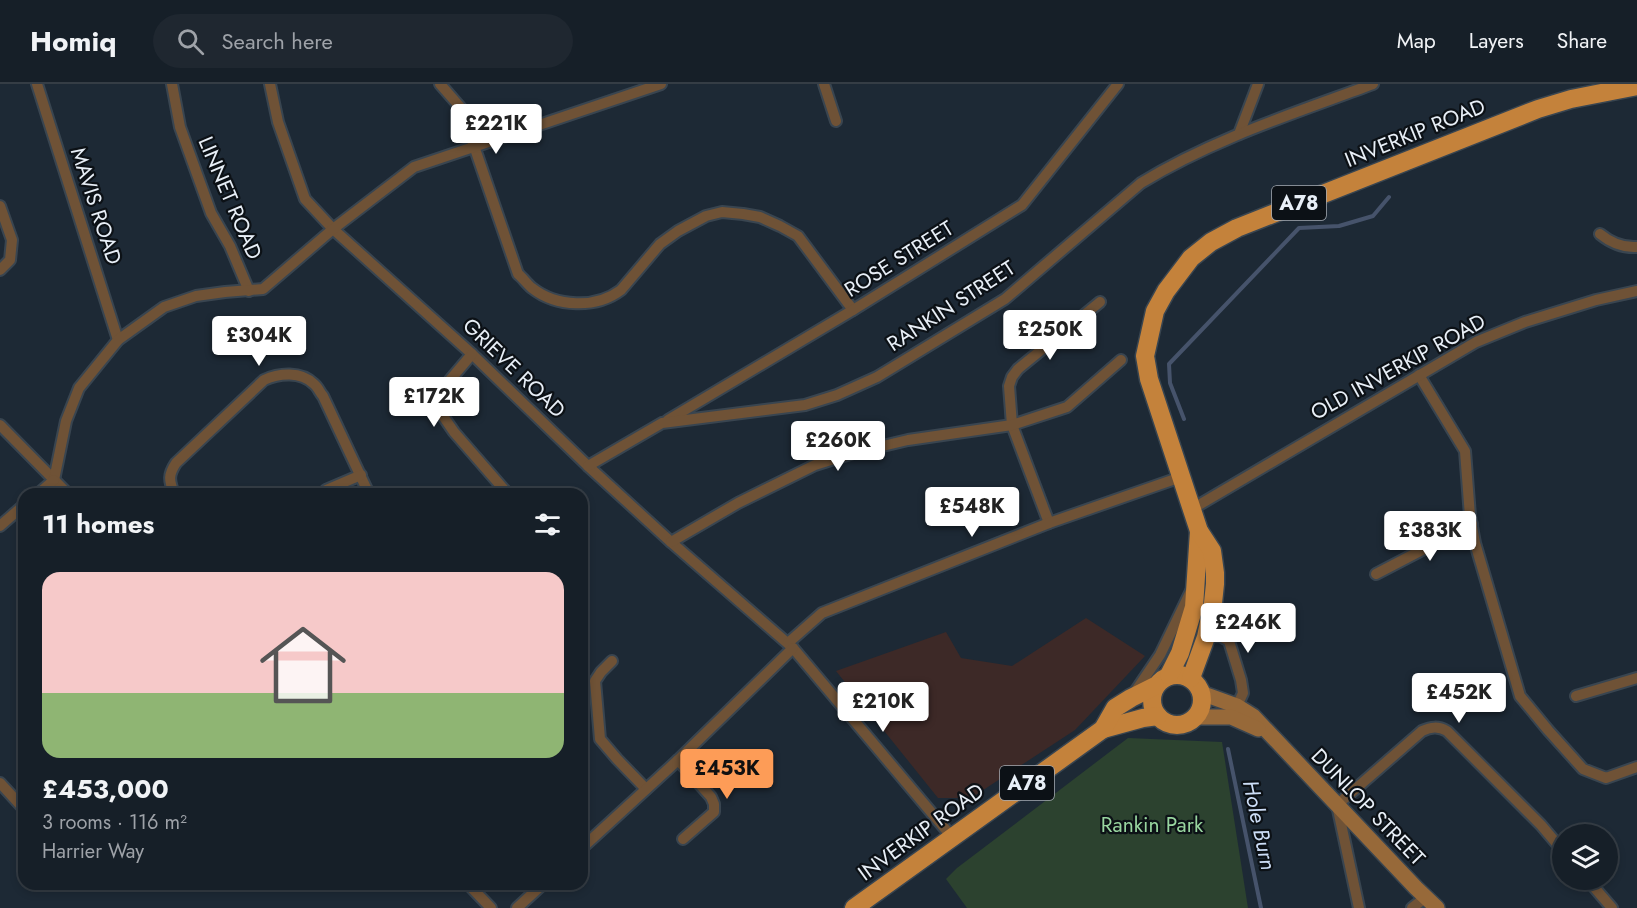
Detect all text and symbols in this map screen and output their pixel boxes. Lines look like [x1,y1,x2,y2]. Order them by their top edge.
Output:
search box [153,14,573,68]
text: Homiq [30,21,117,62]
icon: search [174,25,207,58]
text: Search here [222,25,333,57]
text: Map [1397,26,1436,56]
text: Layers [1469,26,1524,56]
text: Share [1557,26,1607,56]
street label: INVERKIP ROAD [1340,91,1490,175]
pin: £221K [454,104,538,155]
text: £221K [465,109,527,138]
street label: LINNET ROAD [191,132,269,264]
street label: MAVIS ROAD [63,144,129,268]
road number: A78 [1272,186,1326,220]
street label: ROSE STREET [839,213,960,304]
street label: RANKIN STREET [881,253,1021,359]
street label: OLD INVERKIP ROAD [1305,306,1491,428]
pin: £250K [1008,310,1092,361]
street label: GRIEVE ROAD [456,311,572,425]
text: £250K [1017,315,1083,344]
pin: £304K [217,316,301,367]
text: £304K [226,321,292,350]
pin: £172K [392,377,476,428]
text: £172K [403,382,465,411]
pin: £260K [796,421,880,472]
text: £260K [805,426,871,455]
pin: £548K [930,487,1014,538]
text: £548K [939,492,1005,521]
text: 11 homes [42,505,154,543]
icon: filters [531,508,564,541]
pin: £383K [1388,511,1472,562]
text: £383K [1398,516,1462,545]
pin: £246K [1206,603,1290,654]
text: £246K [1215,608,1281,637]
icon: home [249,611,357,719]
pin: £452K [1417,673,1501,724]
text: £452K [1426,678,1492,707]
pin: £210K [841,682,925,733]
text: £210K [852,687,914,716]
street label: DUNLOP STREET [1304,742,1432,873]
pin: £453K [685,749,769,800]
text: £453K [694,754,760,783]
road number: A78 [1000,766,1054,800]
text: £453,000 [42,770,169,808]
street label: INVERKIP ROAD [852,776,990,888]
water label: Hole Burn [1235,777,1285,873]
text: 3 rooms · 116 m² [42,808,187,837]
park label: Rankin Park [1101,810,1204,840]
map controls [1552,824,1618,890]
button: layers [1552,824,1618,890]
text: Harrier Way [42,837,144,866]

